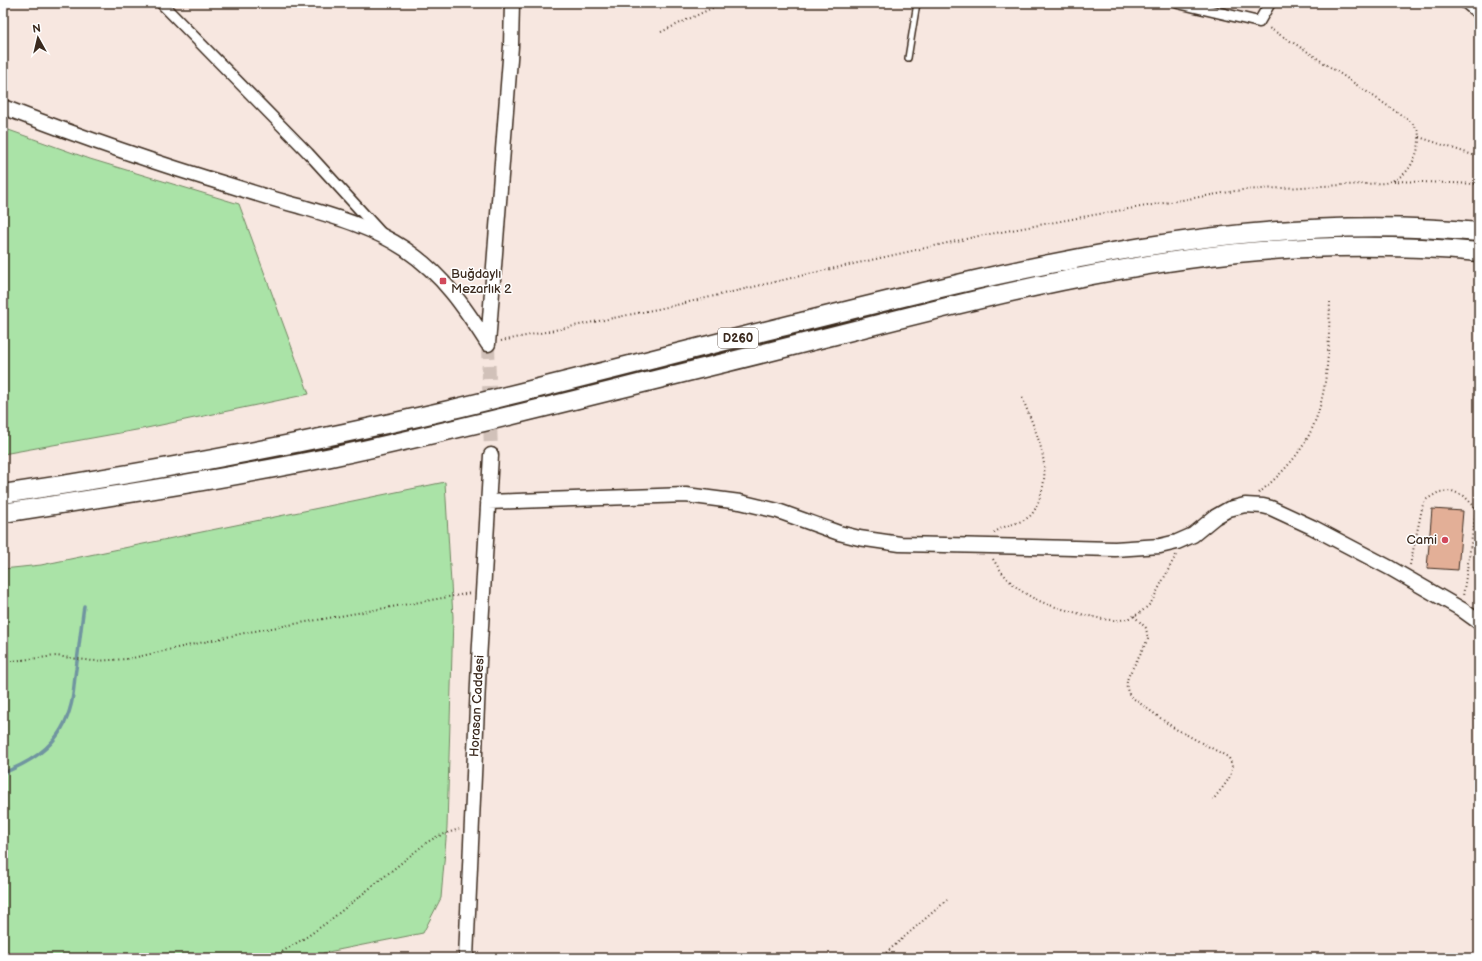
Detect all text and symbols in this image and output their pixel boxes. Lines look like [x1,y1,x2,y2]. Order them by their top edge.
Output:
north arrow [18,18,58,58]
text: N [32,22,42,36]
place label: Buğdaylı Mezarlık 2 [451,266,512,297]
marker: Buğdaylı Mezarlık 2 [438,276,448,286]
road number: D260 [718,328,758,348]
place label: Cami [1407,532,1437,548]
marker: Cami [1440,535,1450,545]
street label: Horasan Caddesi [466,655,488,757]

